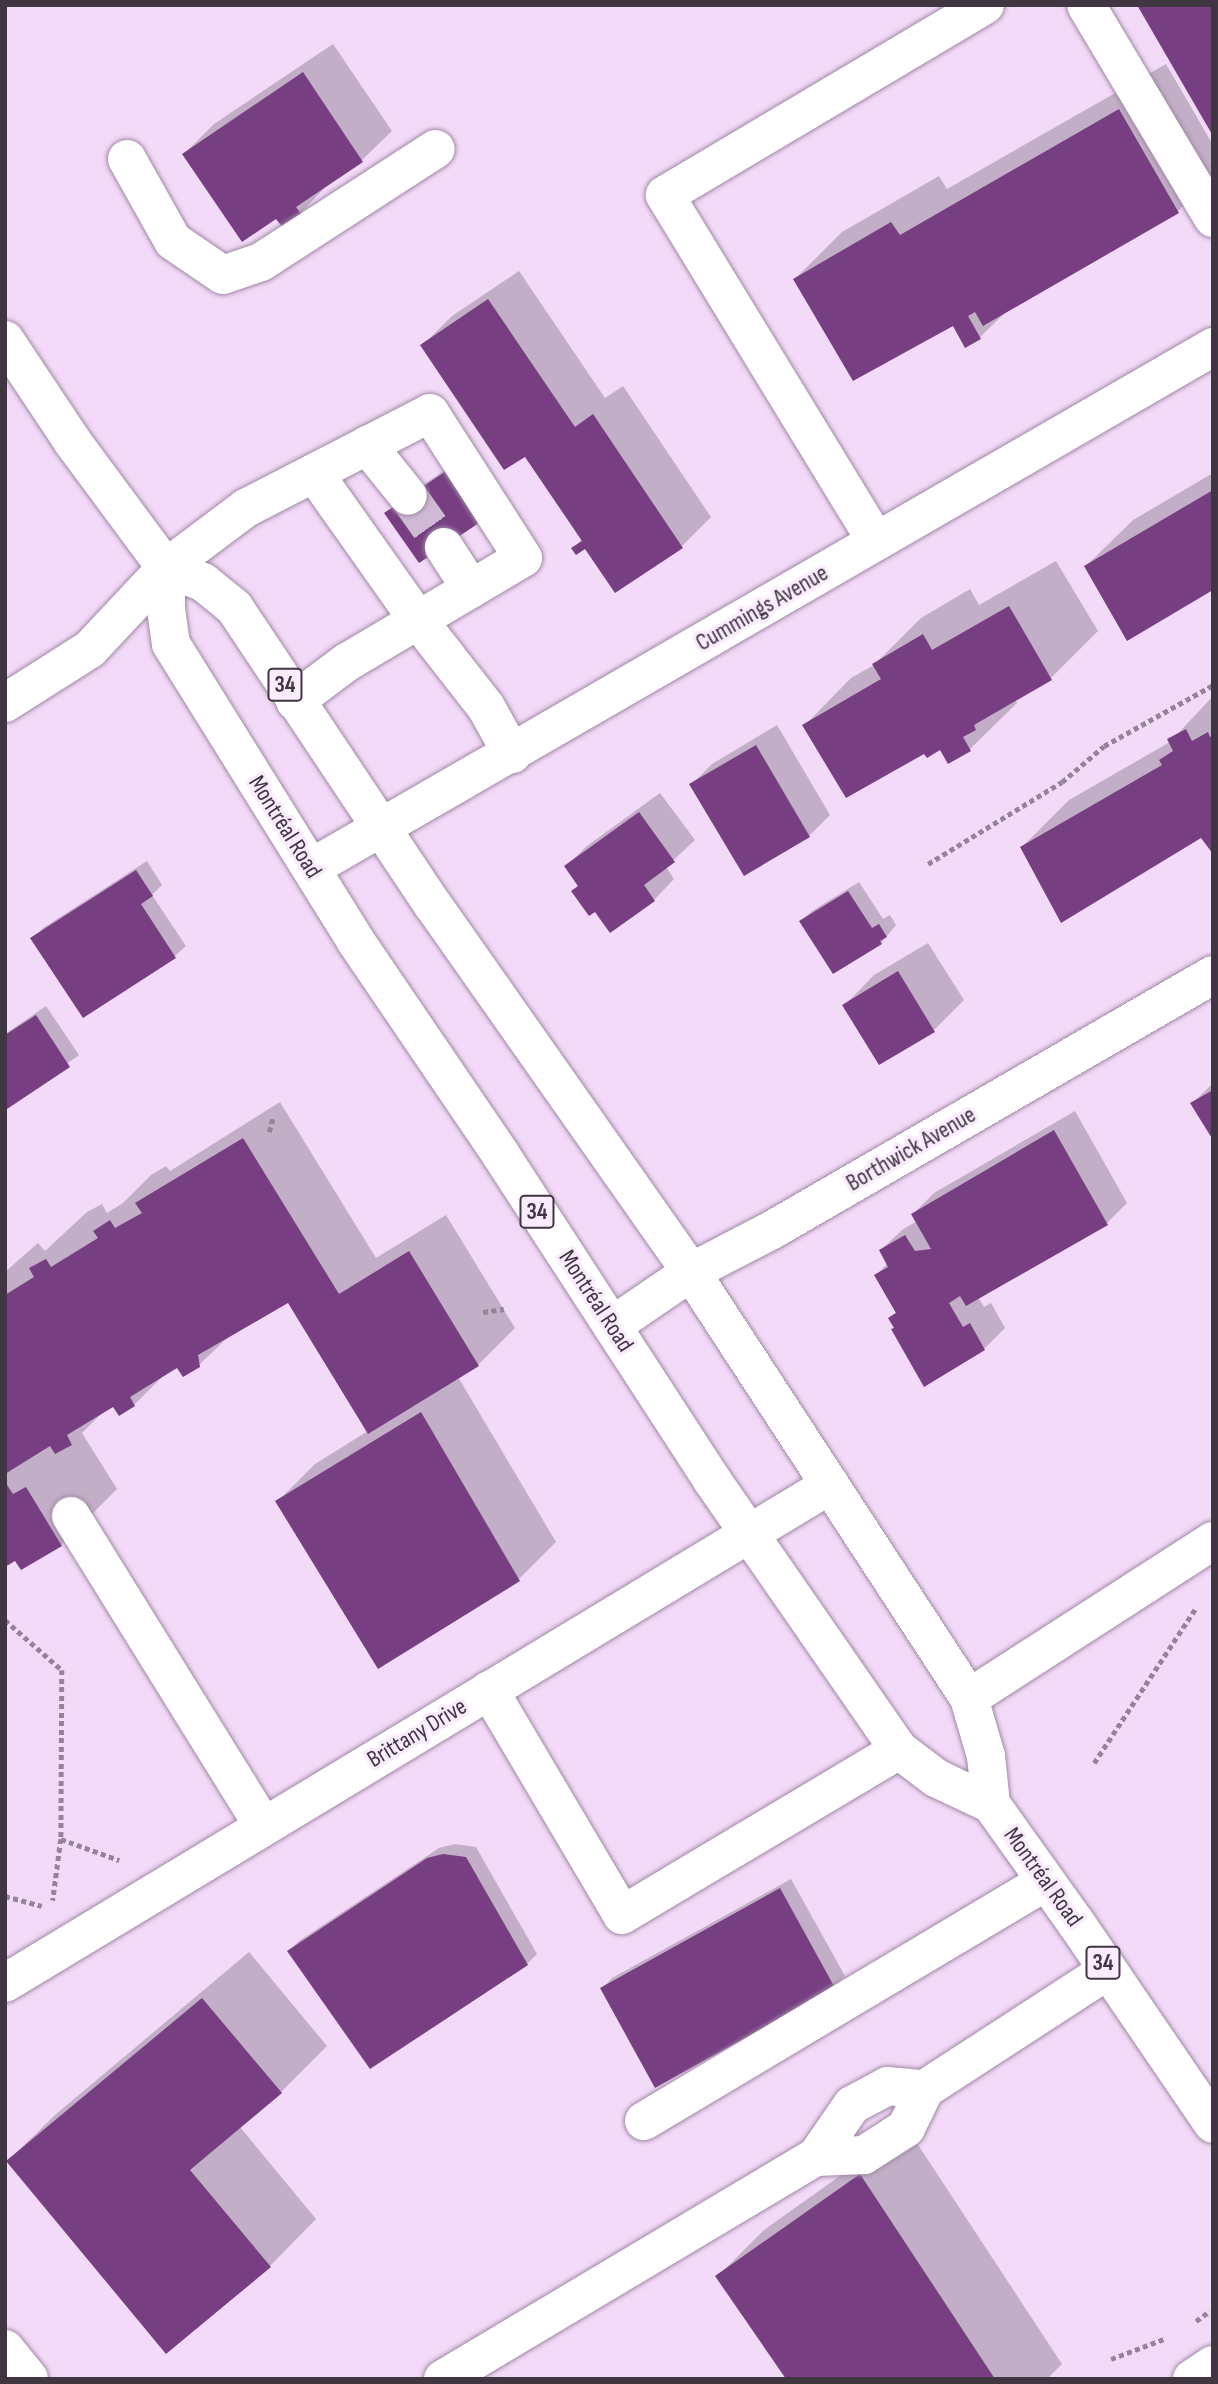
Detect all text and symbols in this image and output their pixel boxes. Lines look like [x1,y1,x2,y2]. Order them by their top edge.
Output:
street label: Cummings Avenue [691,559,833,657]
road number: 34 [266,666,304,705]
street label: Montréal Road [242,770,328,884]
street label: Borthwick Avenue [841,1100,981,1198]
road number: 34 [518,1192,556,1232]
street label: Montréal Road [552,1245,640,1357]
street label: Brittany Drive [362,1692,472,1774]
street label: Montréal Road [997,1822,1089,1932]
road number: 34 [1084,1944,1122,1982]

